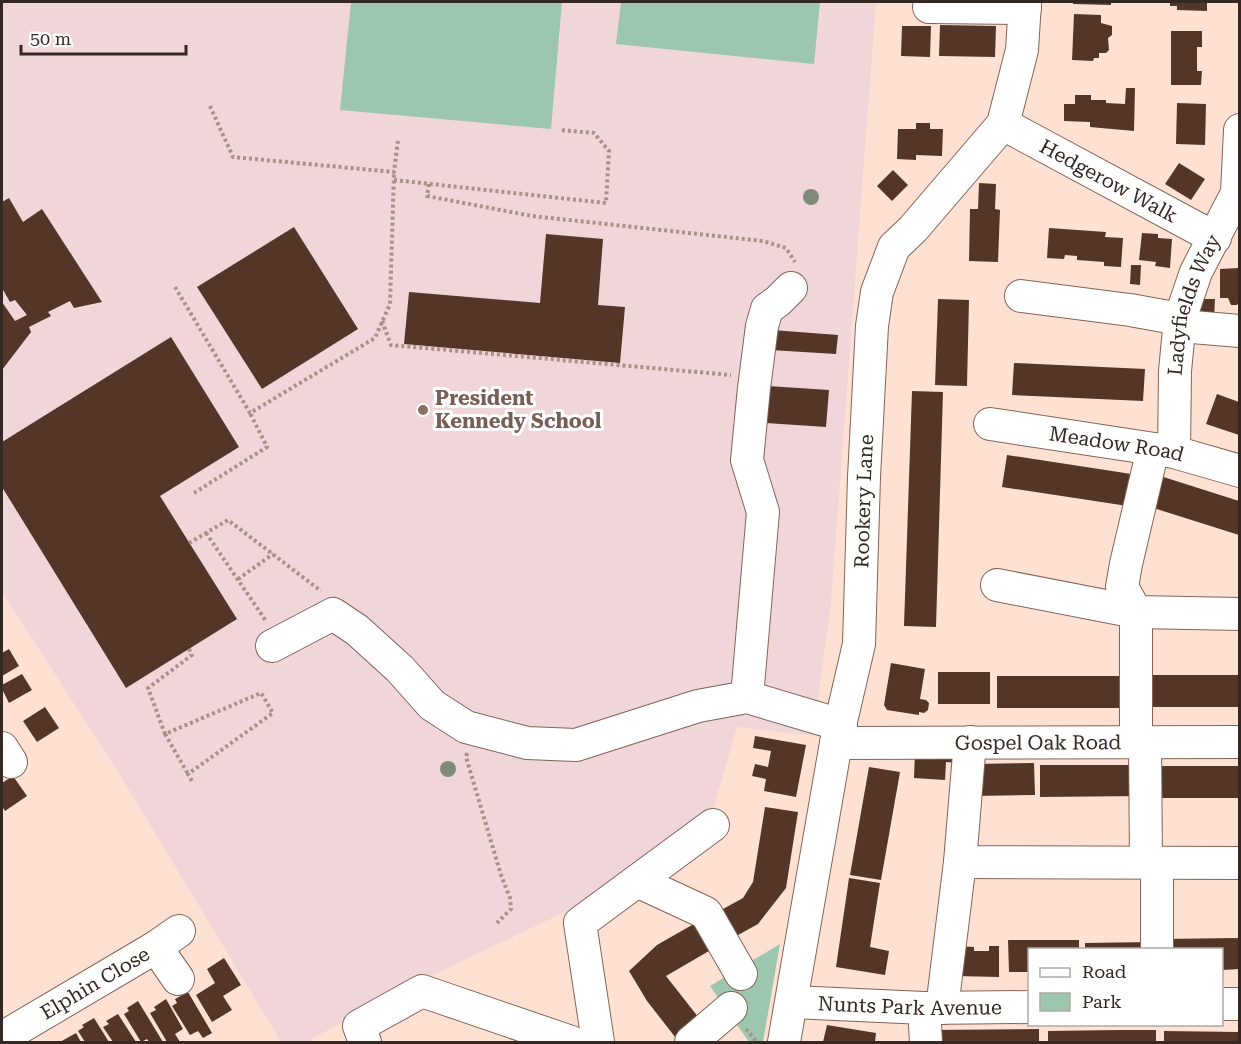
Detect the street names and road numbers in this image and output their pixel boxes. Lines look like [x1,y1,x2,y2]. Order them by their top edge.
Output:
street label: Hedgerow Walk [1036,134,1182,228]
street label: Ladyfields Way [1163,230,1226,377]
street label: Meadow Road [1048,421,1187,466]
street label: Rookery Lane [849,434,878,569]
street label: Gospel Oak Road [955,730,1121,755]
street label: Elphin Close [36,942,154,1025]
street label: Nunts Park Avenue [817,991,1002,1020]

